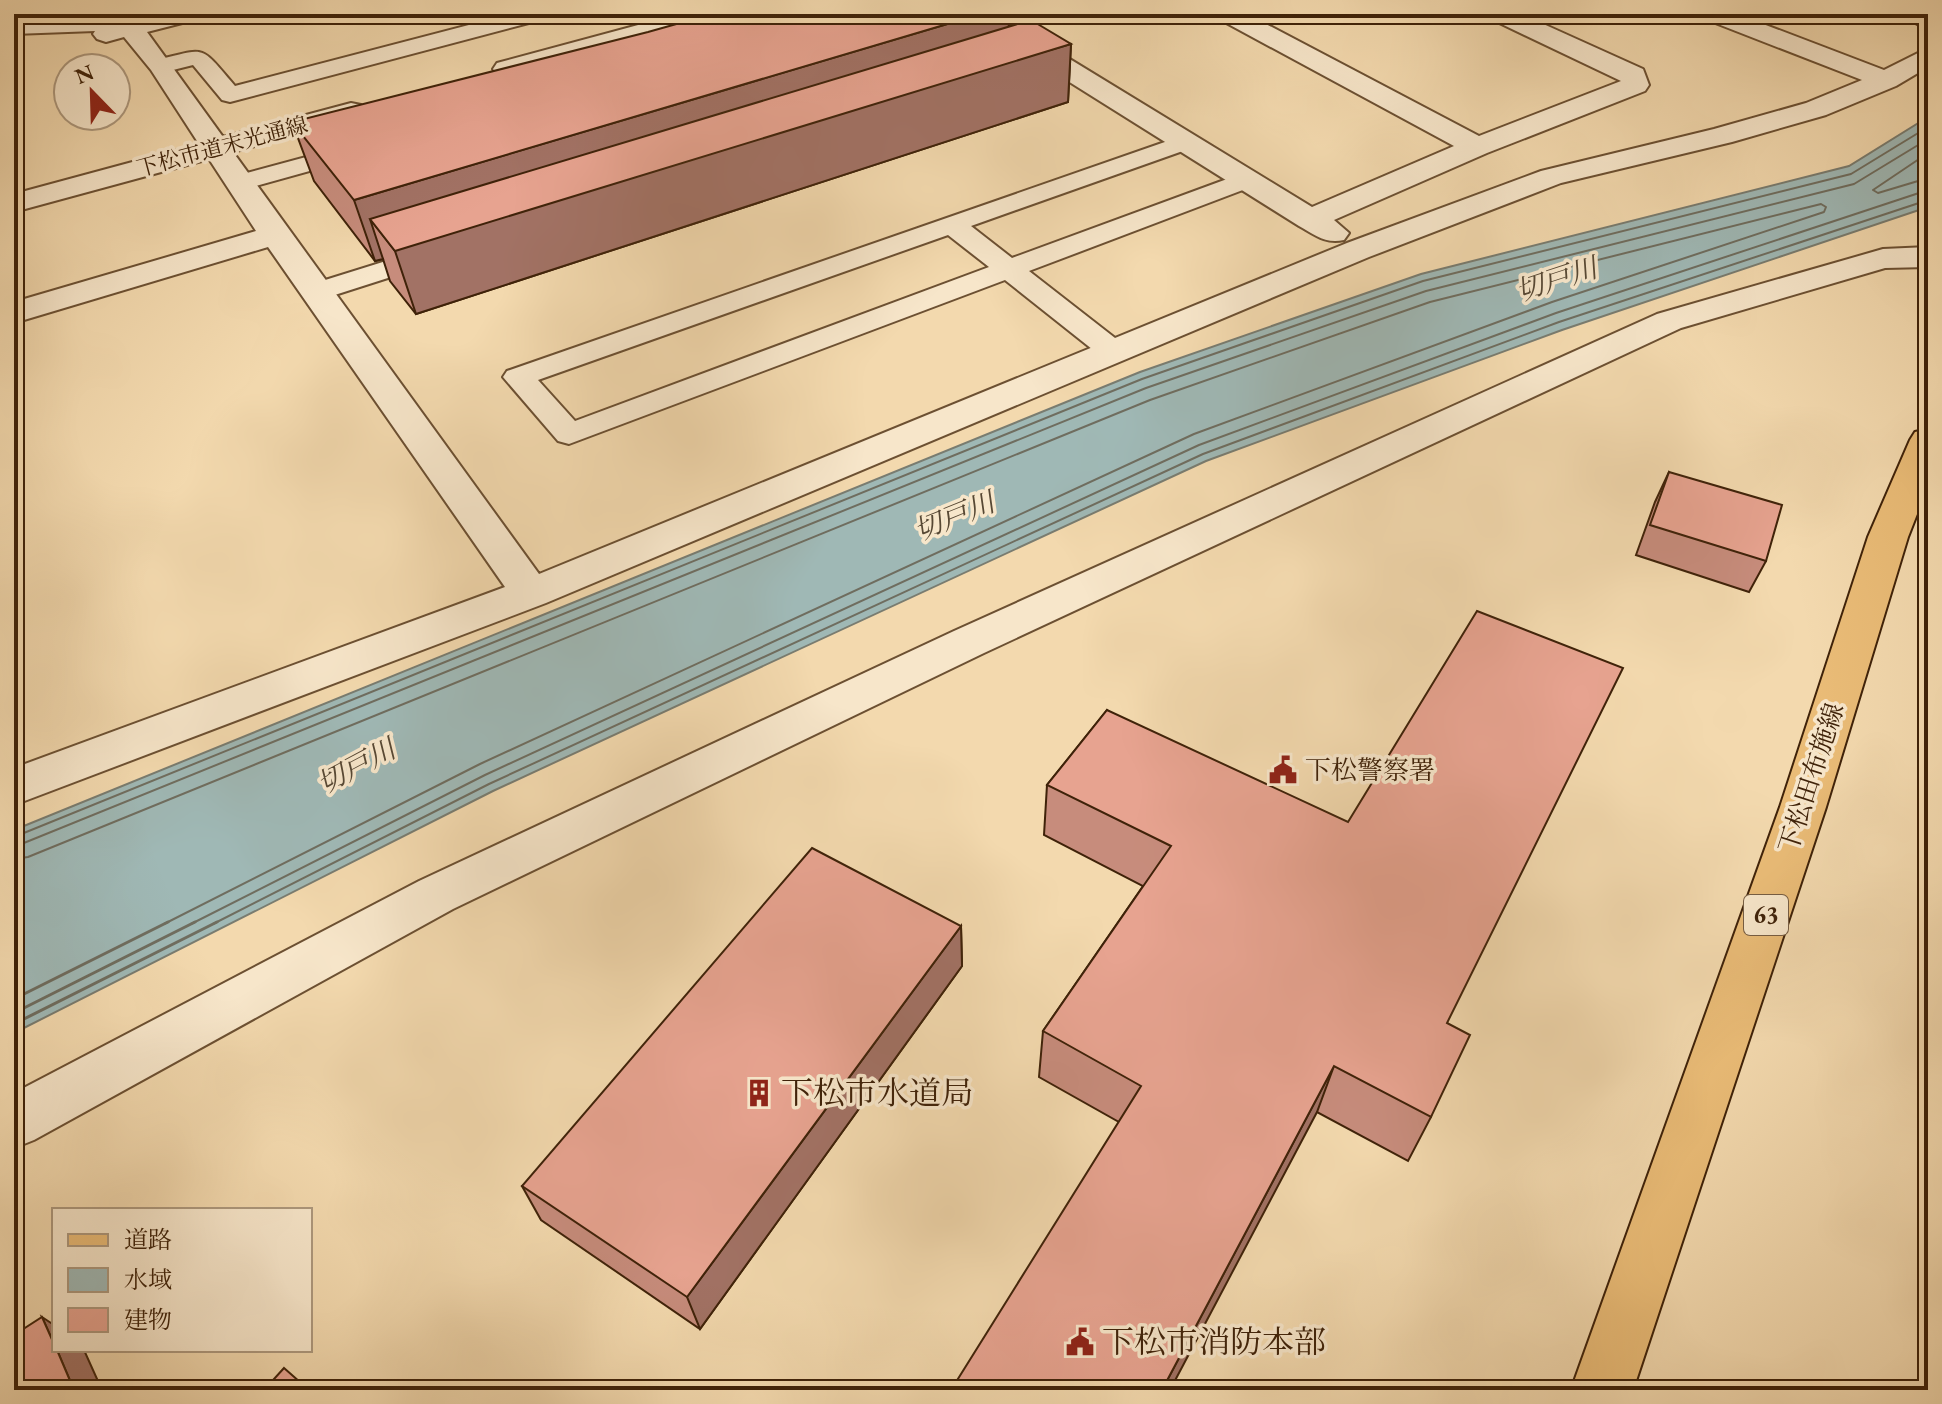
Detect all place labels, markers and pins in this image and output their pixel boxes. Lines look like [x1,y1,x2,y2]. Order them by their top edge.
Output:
place label: 下松警察署 [1305,753,1435,787]
public building icon: 下松警察署 [1268,755,1298,785]
place label: 下松市水道局 [781,1072,973,1114]
building icon: 下松市水道局 [744,1078,774,1108]
place label: 下松市消防本部 [1102,1321,1326,1363]
public building icon: 下松市消防本部 [1065,1327,1095,1357]

